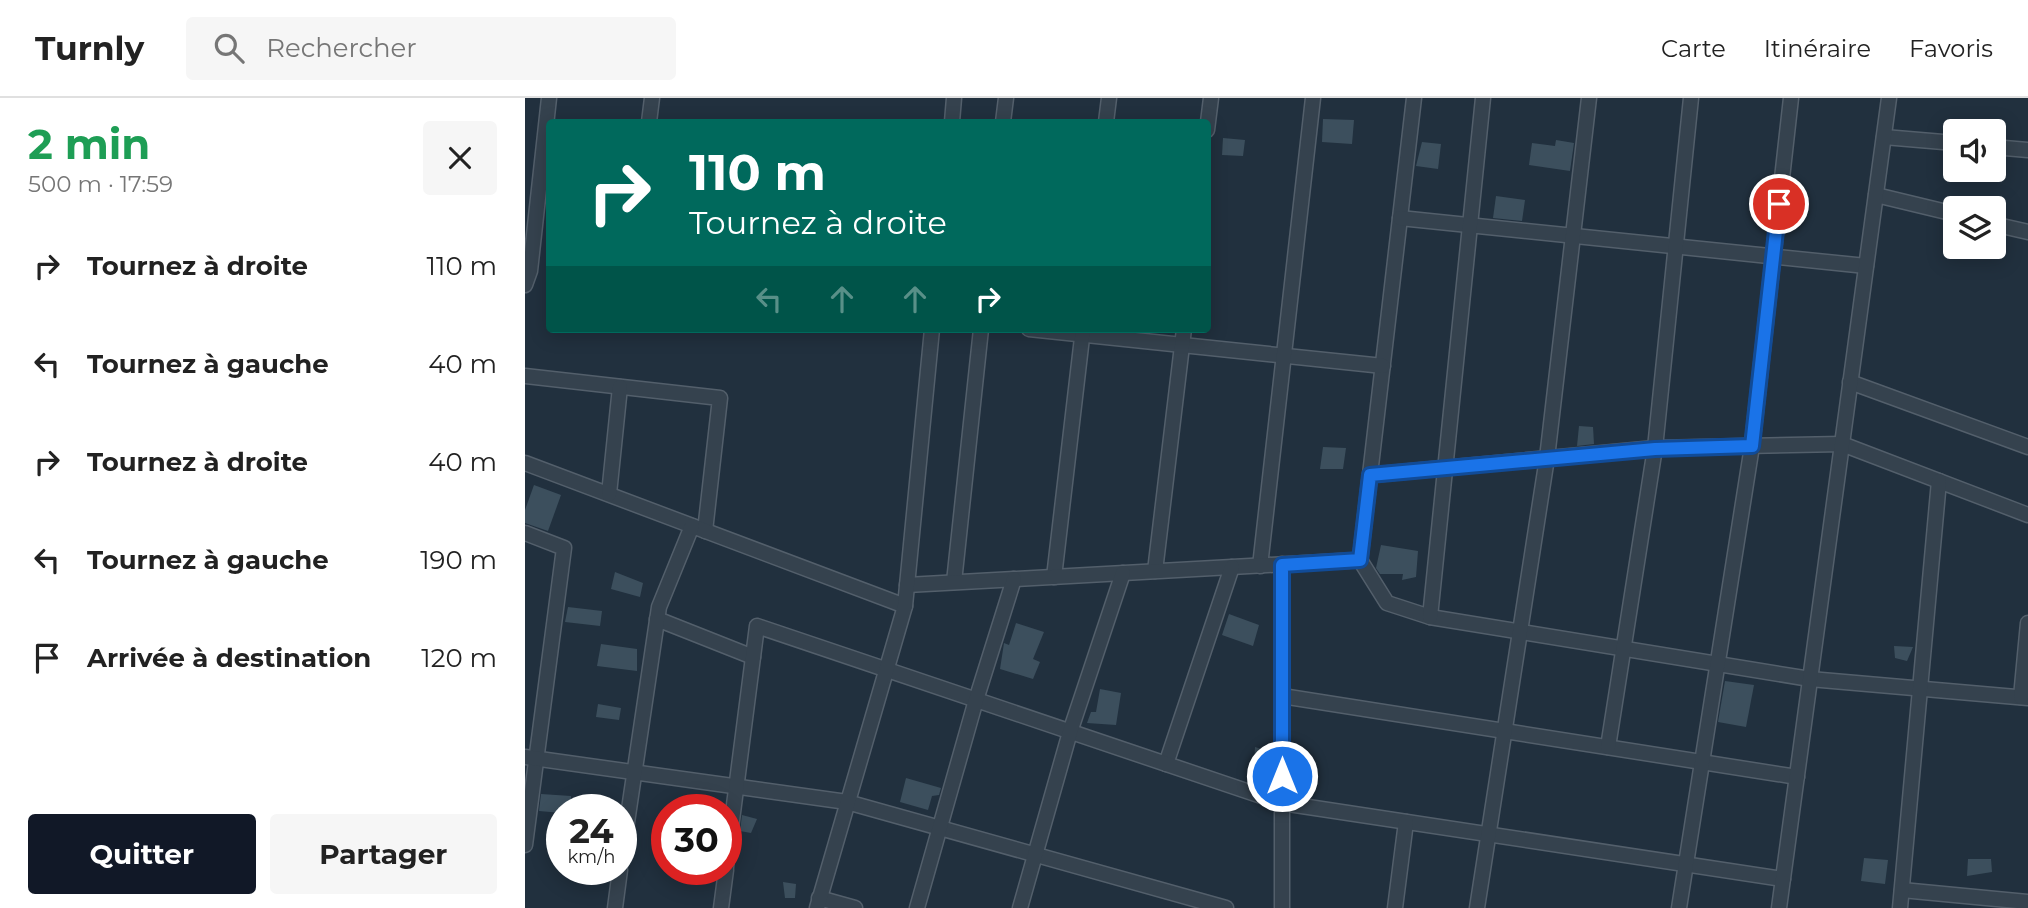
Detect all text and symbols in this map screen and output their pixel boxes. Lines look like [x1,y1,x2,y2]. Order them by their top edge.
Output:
search box [186,17,676,80]
text: Turnly [35,28,144,68]
icon: search [210,29,248,67]
text: Rechercher [266,32,417,64]
text: Carte [1661,34,1726,63]
text: Itinéraire [1764,34,1871,63]
text: Favoris [1909,34,1993,63]
text: 2 min [28,118,150,170]
map controls [1943,119,2006,259]
button: sound [1943,119,2006,182]
button: close [423,121,497,195]
text: 110 m [689,143,826,202]
icon: right [574,147,665,238]
text: 500 m · 17:59 [28,170,173,198]
pin [1749,174,1809,234]
icon: arrive [1760,185,1798,223]
button: layers [1943,196,2006,259]
text: Tournez à droite [689,203,947,242]
icon: right [28,247,66,285]
text: Tournez à droite [87,250,308,282]
text: 110 m [427,250,497,282]
icon: left [750,280,788,318]
icon: ahead [823,280,861,318]
icon: ahead [896,280,934,318]
icon: right [969,280,1007,318]
icon: left [28,345,66,383]
text: Tournez à gauche [87,348,329,380]
text: 40 m [428,348,497,380]
icon: right [28,443,66,481]
text: Tournez à droite [87,446,308,478]
text: 40 m [428,446,497,478]
icon: left [28,541,66,579]
text: Tournez à gauche [87,544,329,576]
text: 190 m [420,544,497,576]
icon: arrive [28,639,66,677]
text: Arrivée à destination [87,642,371,674]
text: 120 m [421,642,497,674]
position arrow [1245,739,1319,813]
speed limit sign: 30 [651,794,742,885]
text: 24 [569,809,614,852]
button: Quitter [28,814,256,894]
button: Partager [270,814,497,894]
text: km/h [567,846,616,868]

